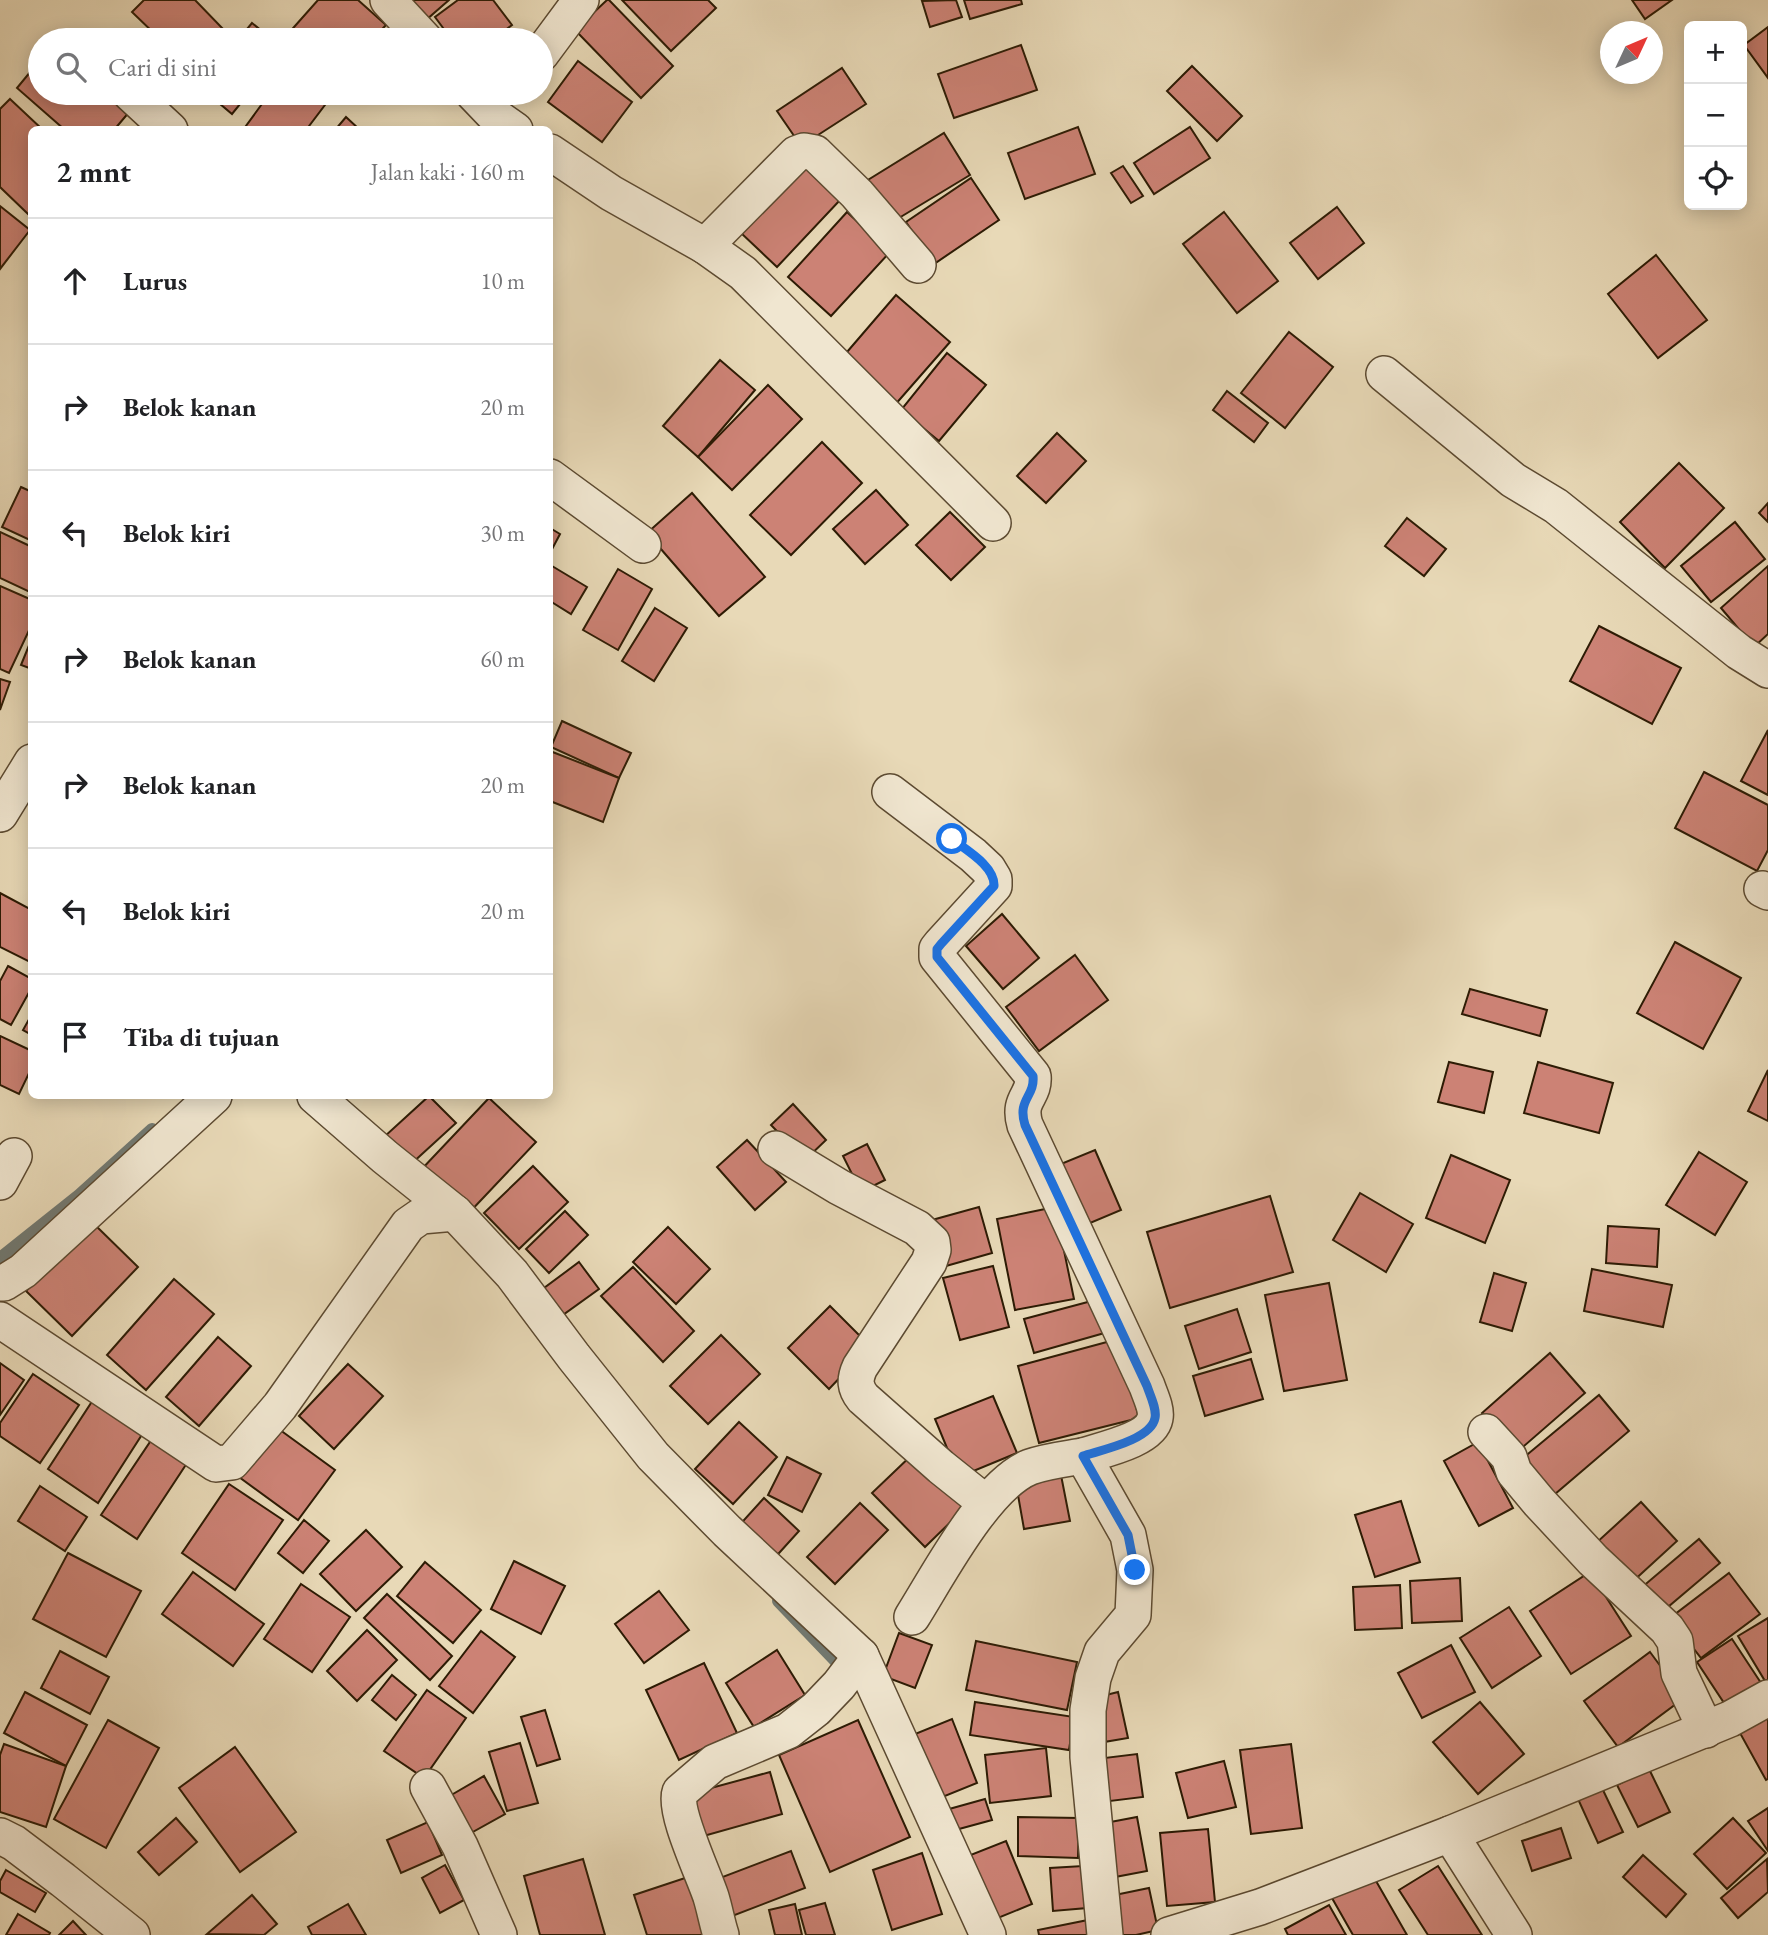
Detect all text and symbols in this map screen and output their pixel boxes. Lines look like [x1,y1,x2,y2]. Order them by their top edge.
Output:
north arrow [1600,21,1663,84]
map controls [1684,21,1747,210]
button: + [1684,21,1747,84]
search box [28,28,553,105]
icon: search [52,48,90,86]
text: Cari di sini [108,50,217,84]
button: − [1684,84,1747,147]
button: locate [1684,147,1747,210]
text: 2 mnt [56,152,131,191]
text: Jalan kaki · 160 m [371,157,525,187]
icon: ahead [56,262,94,300]
text: Lurus [123,264,187,298]
text: 10 m [480,266,525,296]
icon: right [56,388,94,426]
text: Belok kanan [123,390,257,424]
text: 20 m [480,392,525,422]
icon: left [56,514,94,552]
text: Belok kiri [123,516,230,550]
text: 30 m [480,518,525,548]
icon: right [56,640,94,678]
text: Belok kanan [123,642,257,676]
text: 60 m [480,644,525,674]
icon: right [56,766,94,804]
text: Belok kanan [123,768,257,802]
text: 20 m [480,770,525,800]
route start [936,823,967,854]
icon: left [56,892,94,930]
text: Belok kiri [123,894,230,928]
text: 20 m [480,896,525,926]
icon: arrive [56,1018,94,1056]
text: Tiba di tujuan [123,1020,279,1054]
route end [1119,1554,1150,1585]

